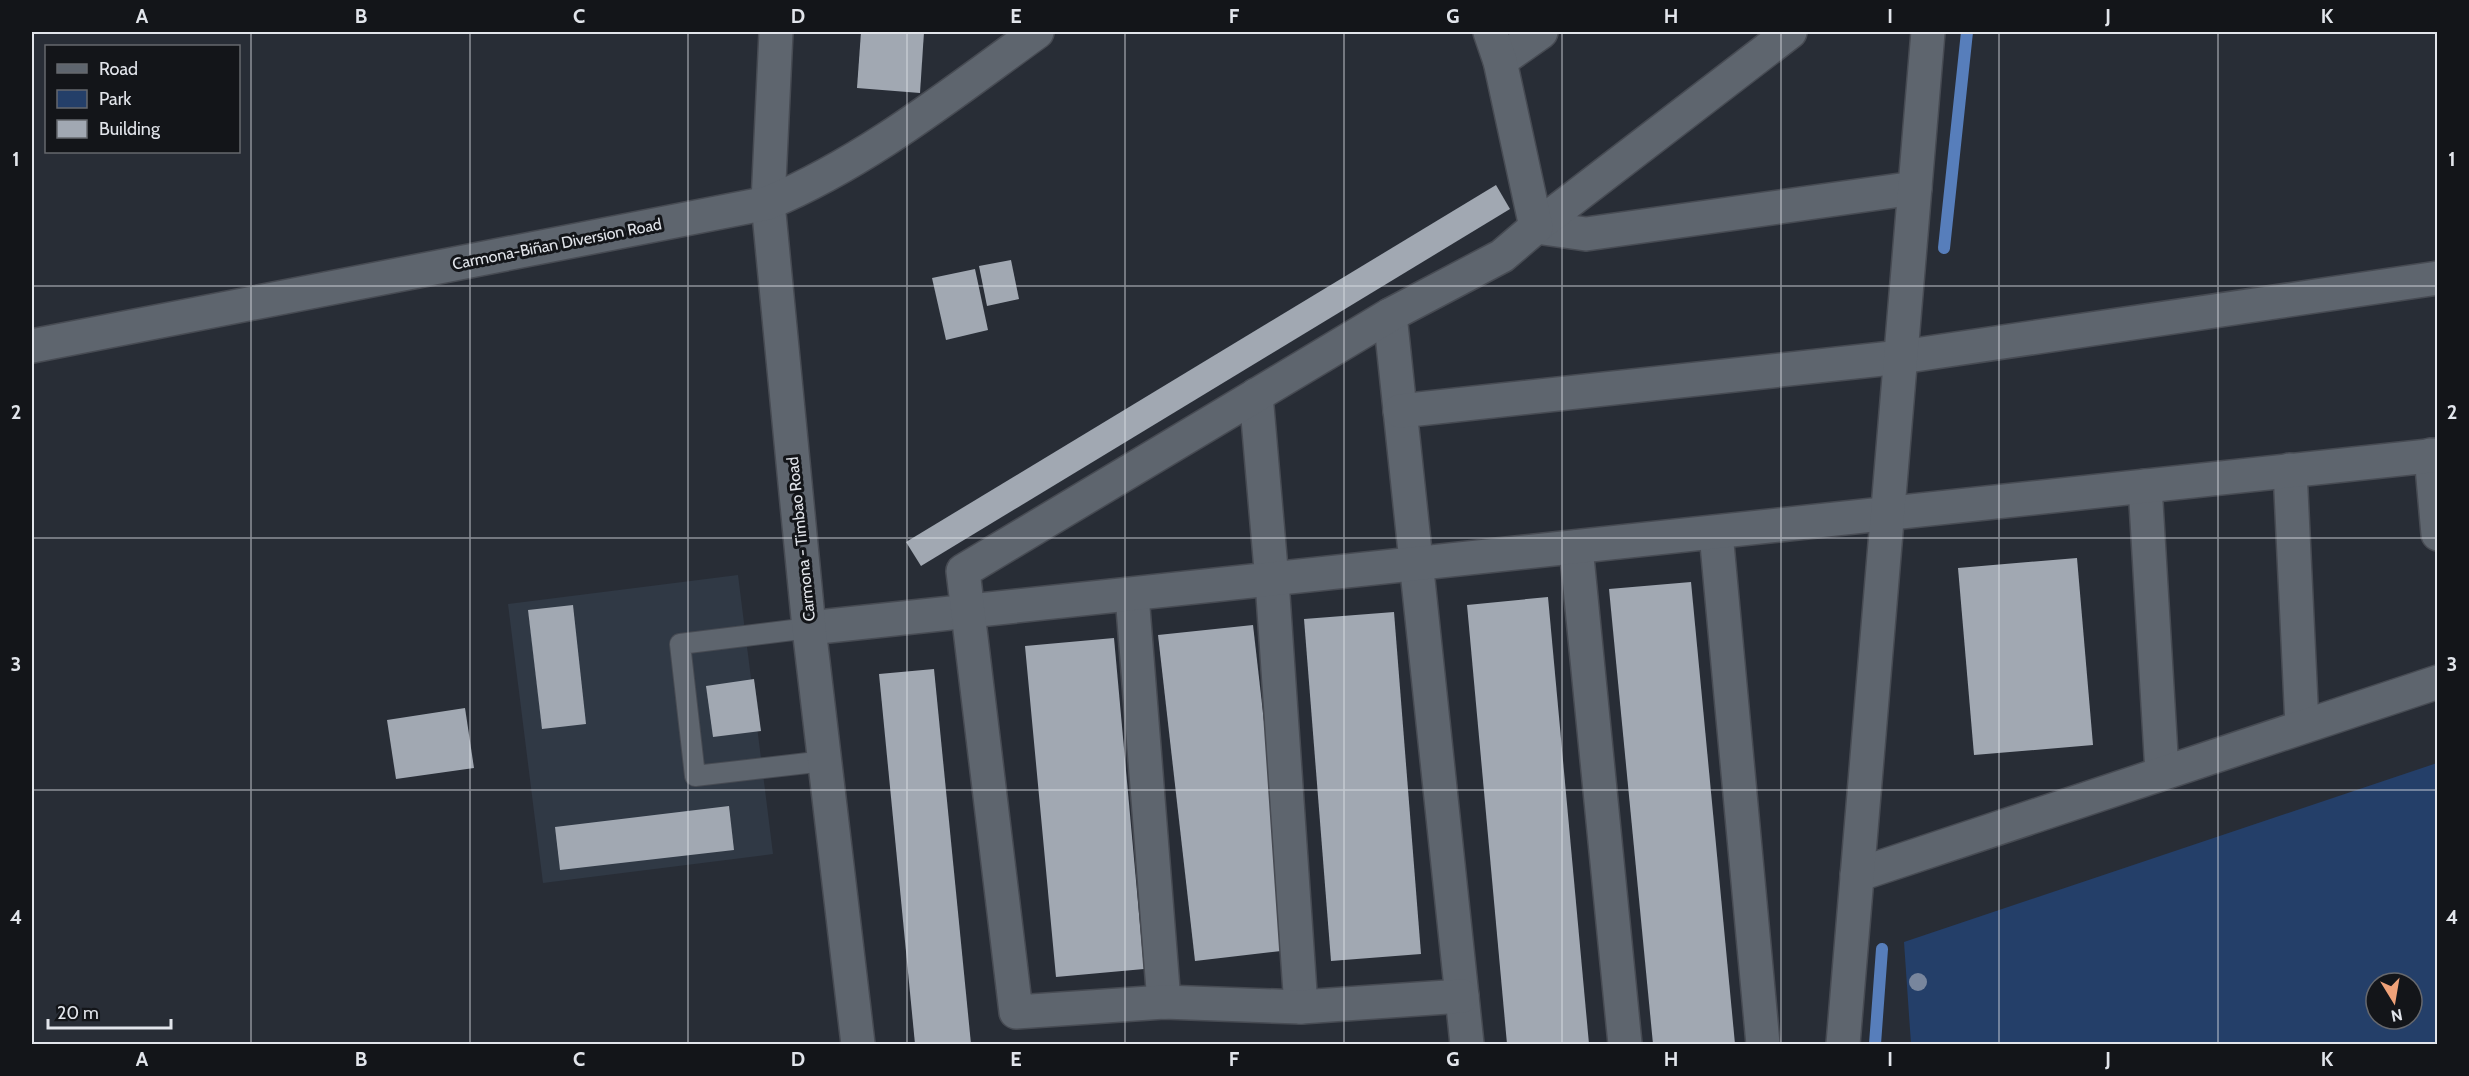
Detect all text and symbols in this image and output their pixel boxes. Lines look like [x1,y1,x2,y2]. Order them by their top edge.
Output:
text: A [136,4,149,28]
text: B [355,4,367,28]
text: C [573,4,585,28]
text: D [791,4,805,28]
text: E [1010,4,1022,28]
text: F [1229,4,1240,28]
text: G [1446,4,1460,28]
text: H [1664,4,1678,28]
text: I [1887,4,1893,28]
text: J [2104,4,2111,28]
text: K [2321,4,2334,28]
legend [45,45,240,153]
text: Road [99,58,138,80]
text: Park [99,88,132,110]
text: Building [99,118,161,140]
text: 1 [12,147,20,171]
text: 1 [2448,147,2456,171]
street label: Carmona-Biñan Diversion Road [451,214,663,274]
text: 2 [11,400,21,424]
text: 2 [2447,400,2457,424]
street label: Carmona - Timbao Road [783,456,819,622]
text: 3 [11,652,21,676]
text: 3 [2447,652,2457,676]
text: 4 [10,905,22,929]
text: 4 [2446,905,2458,929]
north arrow [2364,971,2424,1031]
scale bar [48,992,171,1030]
text: 20 m [57,1002,99,1024]
text: N [2389,1005,2404,1026]
text: A [136,1047,149,1071]
text: B [355,1047,367,1071]
text: C [573,1047,585,1071]
text: D [791,1047,805,1071]
text: E [1010,1047,1022,1071]
text: F [1229,1047,1240,1071]
text: G [1446,1047,1460,1071]
text: H [1664,1047,1678,1071]
text: I [1887,1047,1893,1071]
text: J [2104,1047,2111,1071]
text: K [2321,1047,2334,1071]

